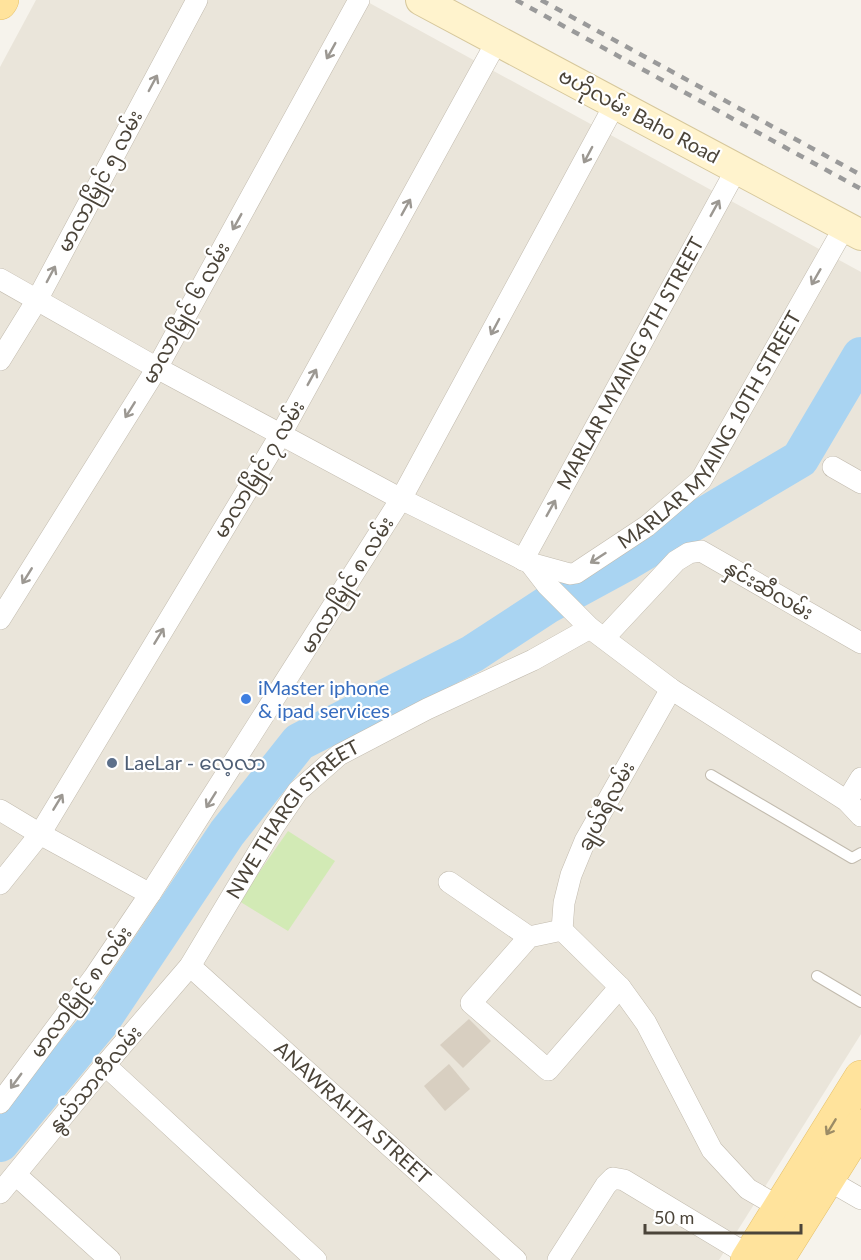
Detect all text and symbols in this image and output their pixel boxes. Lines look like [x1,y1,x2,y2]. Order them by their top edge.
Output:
one-way arrow [325,42,337,59]
street label: ဗဟိုလမ်း Baho Road [552,62,724,173]
one-way arrow [147,75,159,92]
street label: မာလာမြိုင် ၅ လမ်း [51,105,151,258]
one-way arrow [582,146,594,163]
one-way arrow [401,198,412,216]
one-way arrow [709,200,721,217]
one-way arrow [231,213,243,230]
street label: MARLAR MYAING 9TH STREET [551,232,708,493]
street label: မာလာမြိုင် ၆ လမ်း [135,237,238,390]
one-way arrow [46,265,57,283]
one-way arrow [810,268,822,285]
street label: MARLAR MYAING 10TH STREET [613,306,805,553]
one-way arrow [489,317,500,335]
one-way arrow [307,369,318,387]
street label: မာလာမြိုင် ၇ လမ်း [207,395,313,544]
one-way arrow [124,401,136,418]
one-way arrow [545,500,557,517]
street label: မာလာမြိုင် ၈ လမ်း [294,511,402,660]
one-way arrow [590,552,607,564]
street label: နှင်းဆီလမ်း [718,553,818,629]
one-way arrow [21,567,33,584]
one-way arrow [154,628,166,645]
place label: iMaster iphone & ipad services [258,675,390,722]
marker: iMaster iphone & ipad services [239,692,253,706]
street label: NWE THARGI STREET [220,734,363,903]
place label: LaeLar - လေ့လာ [124,750,266,777]
marker: LaeLar - လေ့လာ [105,756,119,770]
street label: ချယ်ရီလမ်း [571,756,643,857]
one-way arrow [205,791,217,808]
one-way arrow [52,794,65,811]
street label: မာလာမြိုင် ၈ လမ်း [24,920,140,1065]
street label: နွယ်သာကီလမ်း [42,1019,150,1140]
street label: ANAWRAHTA STREET [270,1035,437,1189]
one-way arrow [10,1072,23,1088]
one-way arrow [824,1118,836,1135]
scale bar [645,1197,801,1235]
text: 50 m [654,1206,694,1228]

